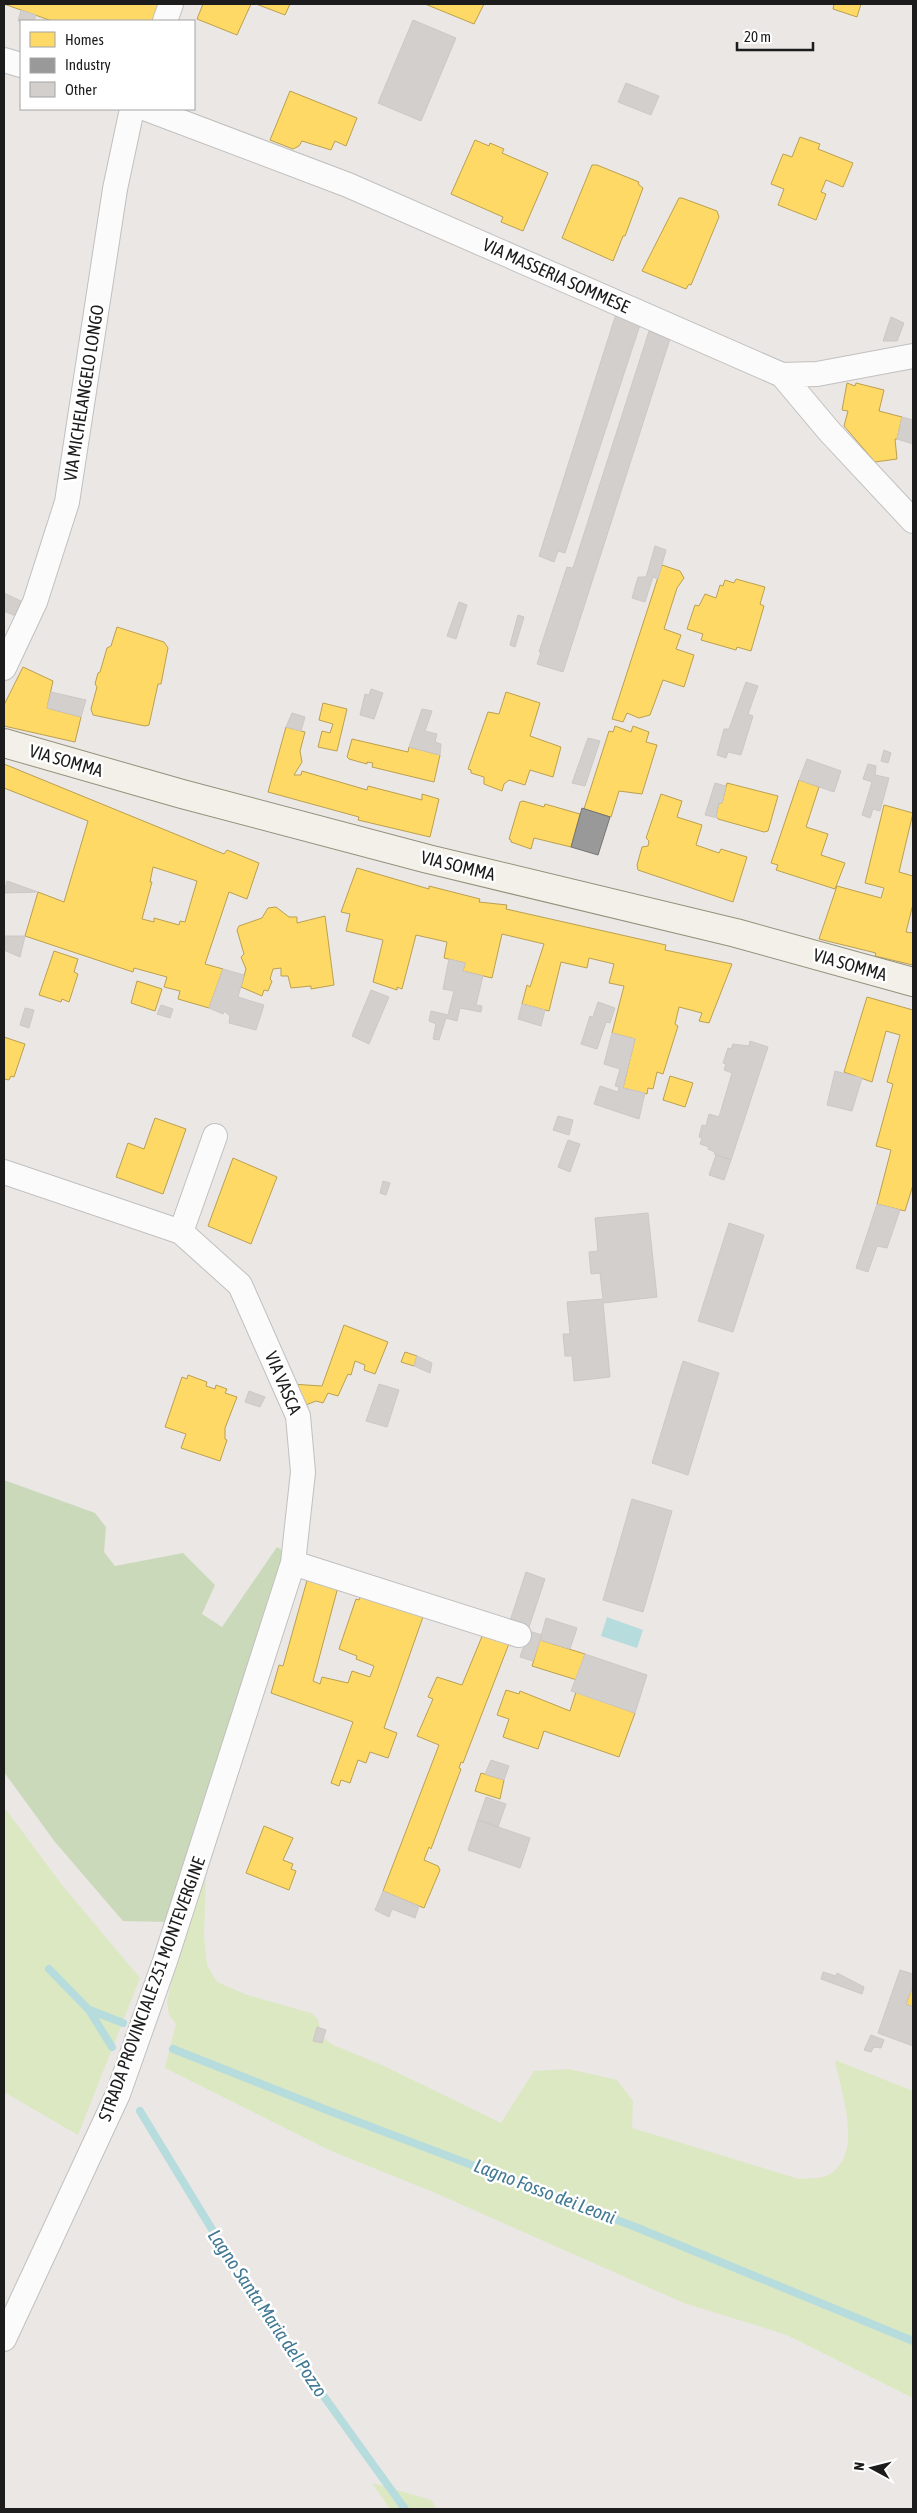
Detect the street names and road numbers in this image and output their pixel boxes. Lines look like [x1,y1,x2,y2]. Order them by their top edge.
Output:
street label: VIA MASSERIA SOMMESE [480,234,633,317]
street label: VIA MICHELANGELO LONGO [59,303,108,483]
street label: VIA SOMMA [27,740,106,781]
street label: VIA SOMMA [419,846,498,885]
street label: VIA SOMMA [811,944,890,985]
street label: VIA VASCA [261,1348,306,1418]
street label: STRADA PROVINCIALE 251 MONTEVERGINE [94,1854,209,2124]

